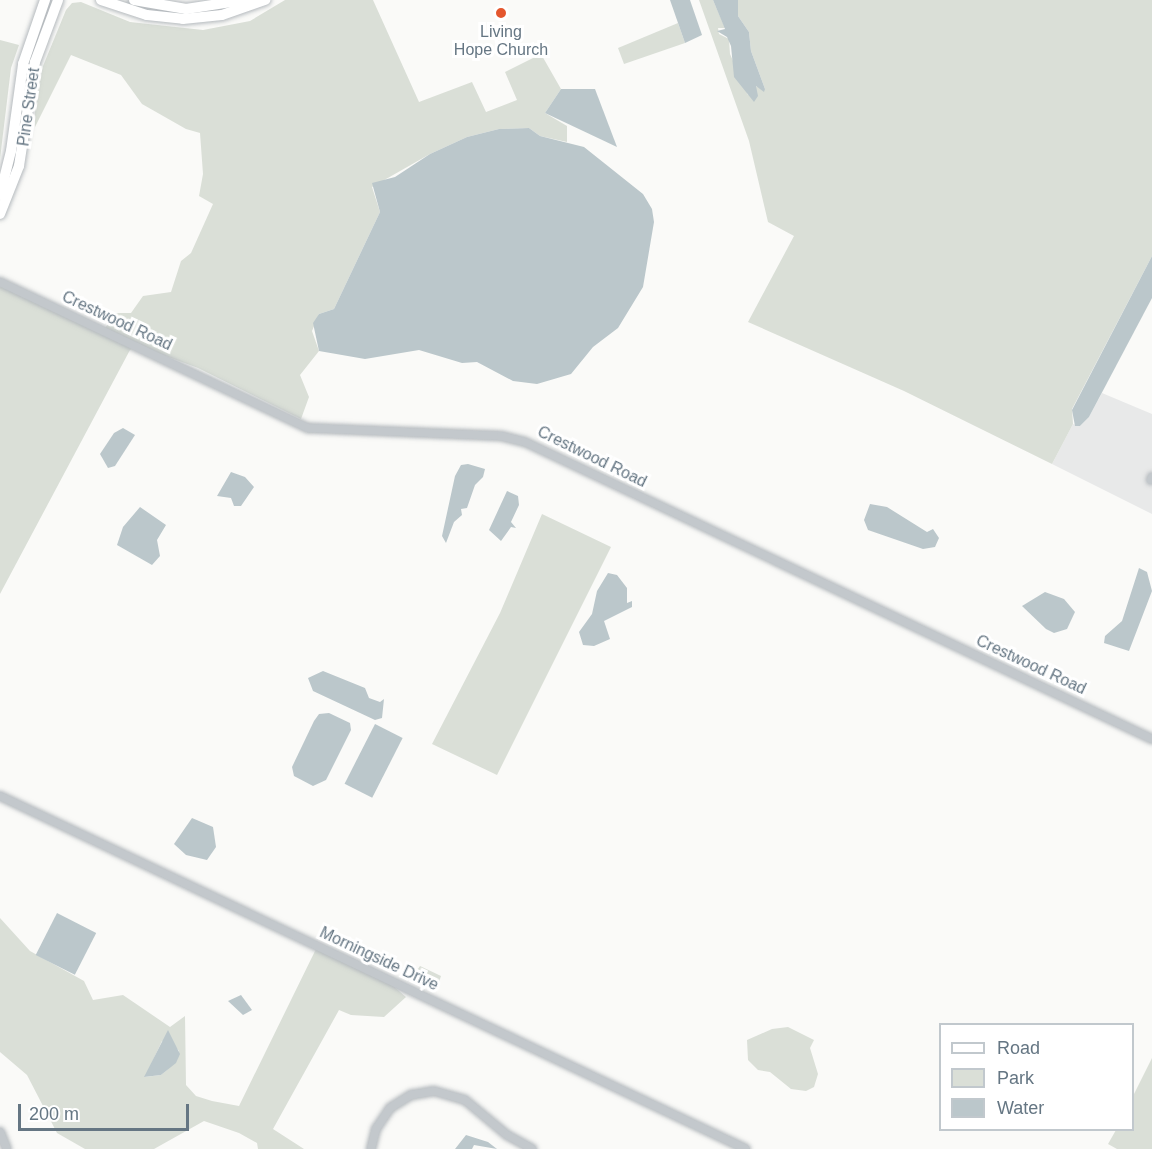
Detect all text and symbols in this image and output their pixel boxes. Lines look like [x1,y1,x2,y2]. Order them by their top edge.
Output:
marker: Living Hope Church [494,6,508,20]
place label: Living Hope Church [454,22,548,60]
street label: Pine Street [14,66,44,148]
street label: Crestwood Road [59,287,175,355]
street label: Crestwood Road [534,422,650,492]
street label: Crestwood Road [973,631,1089,699]
street label: Morningside Drive [317,923,441,995]
legend [939,1023,1134,1131]
text: Road [997,1038,1040,1058]
text: Park [997,1068,1034,1088]
scale bar [21,1092,192,1130]
text: Water [997,1098,1044,1118]
text: 200 m [29,1104,79,1124]

